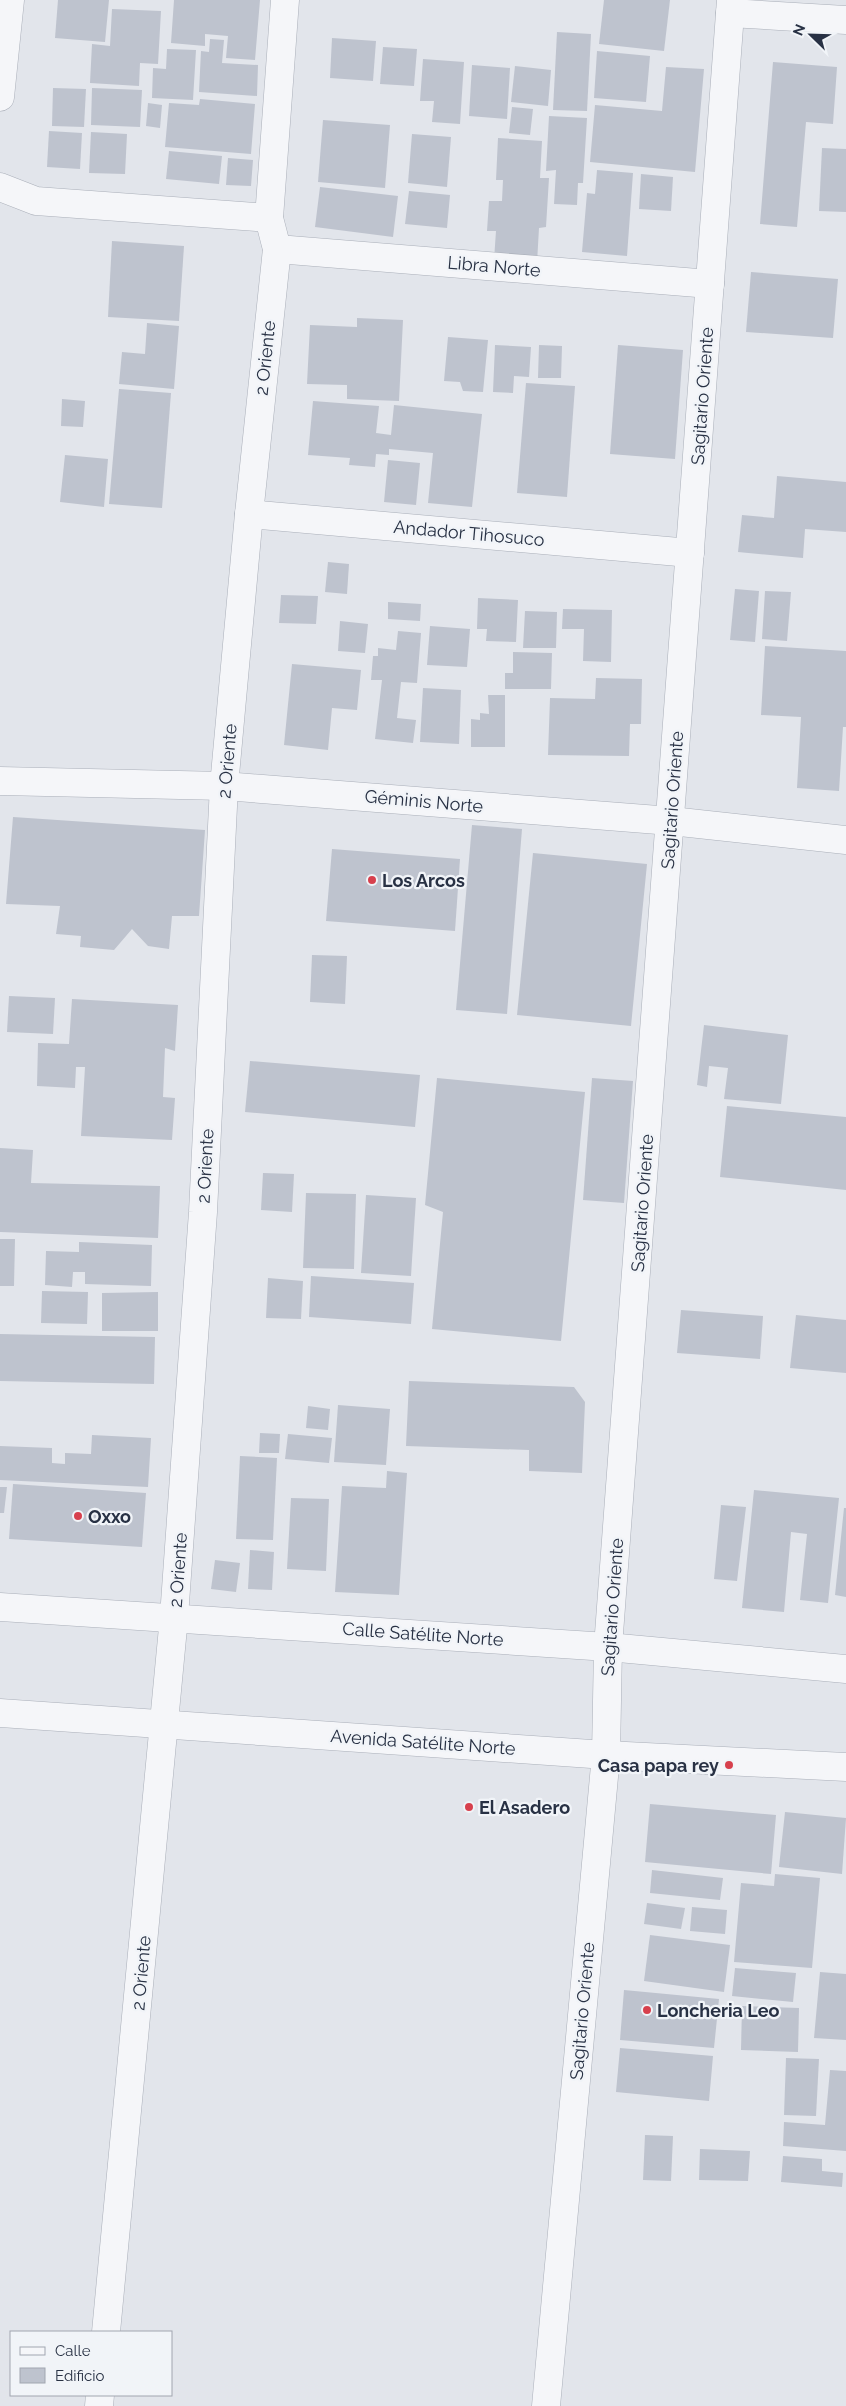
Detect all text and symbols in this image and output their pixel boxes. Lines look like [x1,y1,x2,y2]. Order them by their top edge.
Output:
north arrow [786,10,836,60]
text: N [790,22,808,38]
street label: Libra Norte [447,251,542,281]
street label: 2 Oriente [251,319,279,396]
street label: Sagitario Oriente [687,326,717,466]
street label: Andador Tihosuco [393,516,546,550]
street label: 2 Oriente [213,722,241,799]
street label: Sagitario Oriente [657,730,687,870]
street label: Géminis Norte [364,785,485,817]
place label: Los Arcos [382,870,465,891]
marker: Los Arcos [366,874,378,886]
street label: 2 Oriente [193,1128,217,1204]
street label: Sagitario Oriente [627,1133,657,1273]
place label: Oxxo [88,1506,131,1527]
marker: Oxxo [72,1510,84,1522]
street label: 2 Oriente [165,1531,191,1608]
street label: Sagitario Oriente [597,1537,627,1677]
street label: Calle Satélite Norte [342,1618,505,1650]
street label: Avenida Satélite Norte [330,1725,517,1759]
place label: Casa papa rey [598,1755,719,1776]
marker: Casa papa rey [723,1759,735,1771]
place label: El Asadero [479,1797,570,1818]
marker: El Asadero [463,1801,475,1813]
street label: 2 Oriente [127,1934,155,2011]
street label: Sagitario Oriente [566,1941,599,2081]
place label: Loncheria Leo [657,2000,779,2021]
marker: Loncheria Leo [641,2004,653,2016]
legend [10,2331,172,2396]
text: Calle [55,2342,91,2360]
text: Edificio [55,2367,105,2385]

